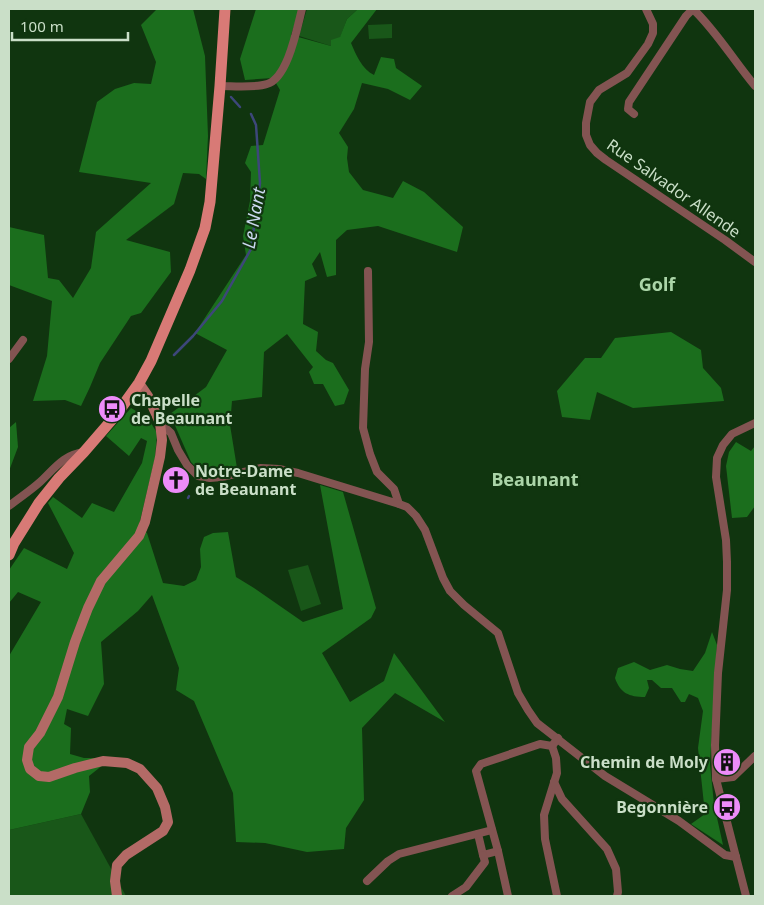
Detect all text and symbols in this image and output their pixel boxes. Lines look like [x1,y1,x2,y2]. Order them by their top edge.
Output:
scale bar [12,10,129,42]
text: 100 m [20,16,64,36]
street label: Rue Salvador Allende [603,134,745,242]
water label: Le Nant [236,185,270,250]
district label: Golf [639,272,676,296]
place label: Chapelle de Beaunant [131,389,232,429]
bus stop icon: Chapelle de Beaunant [97,394,127,424]
place label: Notre-Dame de Beaunant [195,460,296,500]
church icon: Notre-Dame de Beaunant [161,465,191,495]
district label: Beaunant [491,467,579,491]
building icon: Chemin de Moly [712,747,742,777]
place label: Chemin de Moly [580,751,709,773]
bus stop icon: Begonnière [712,792,742,822]
place label: Begonnière [616,796,708,818]

